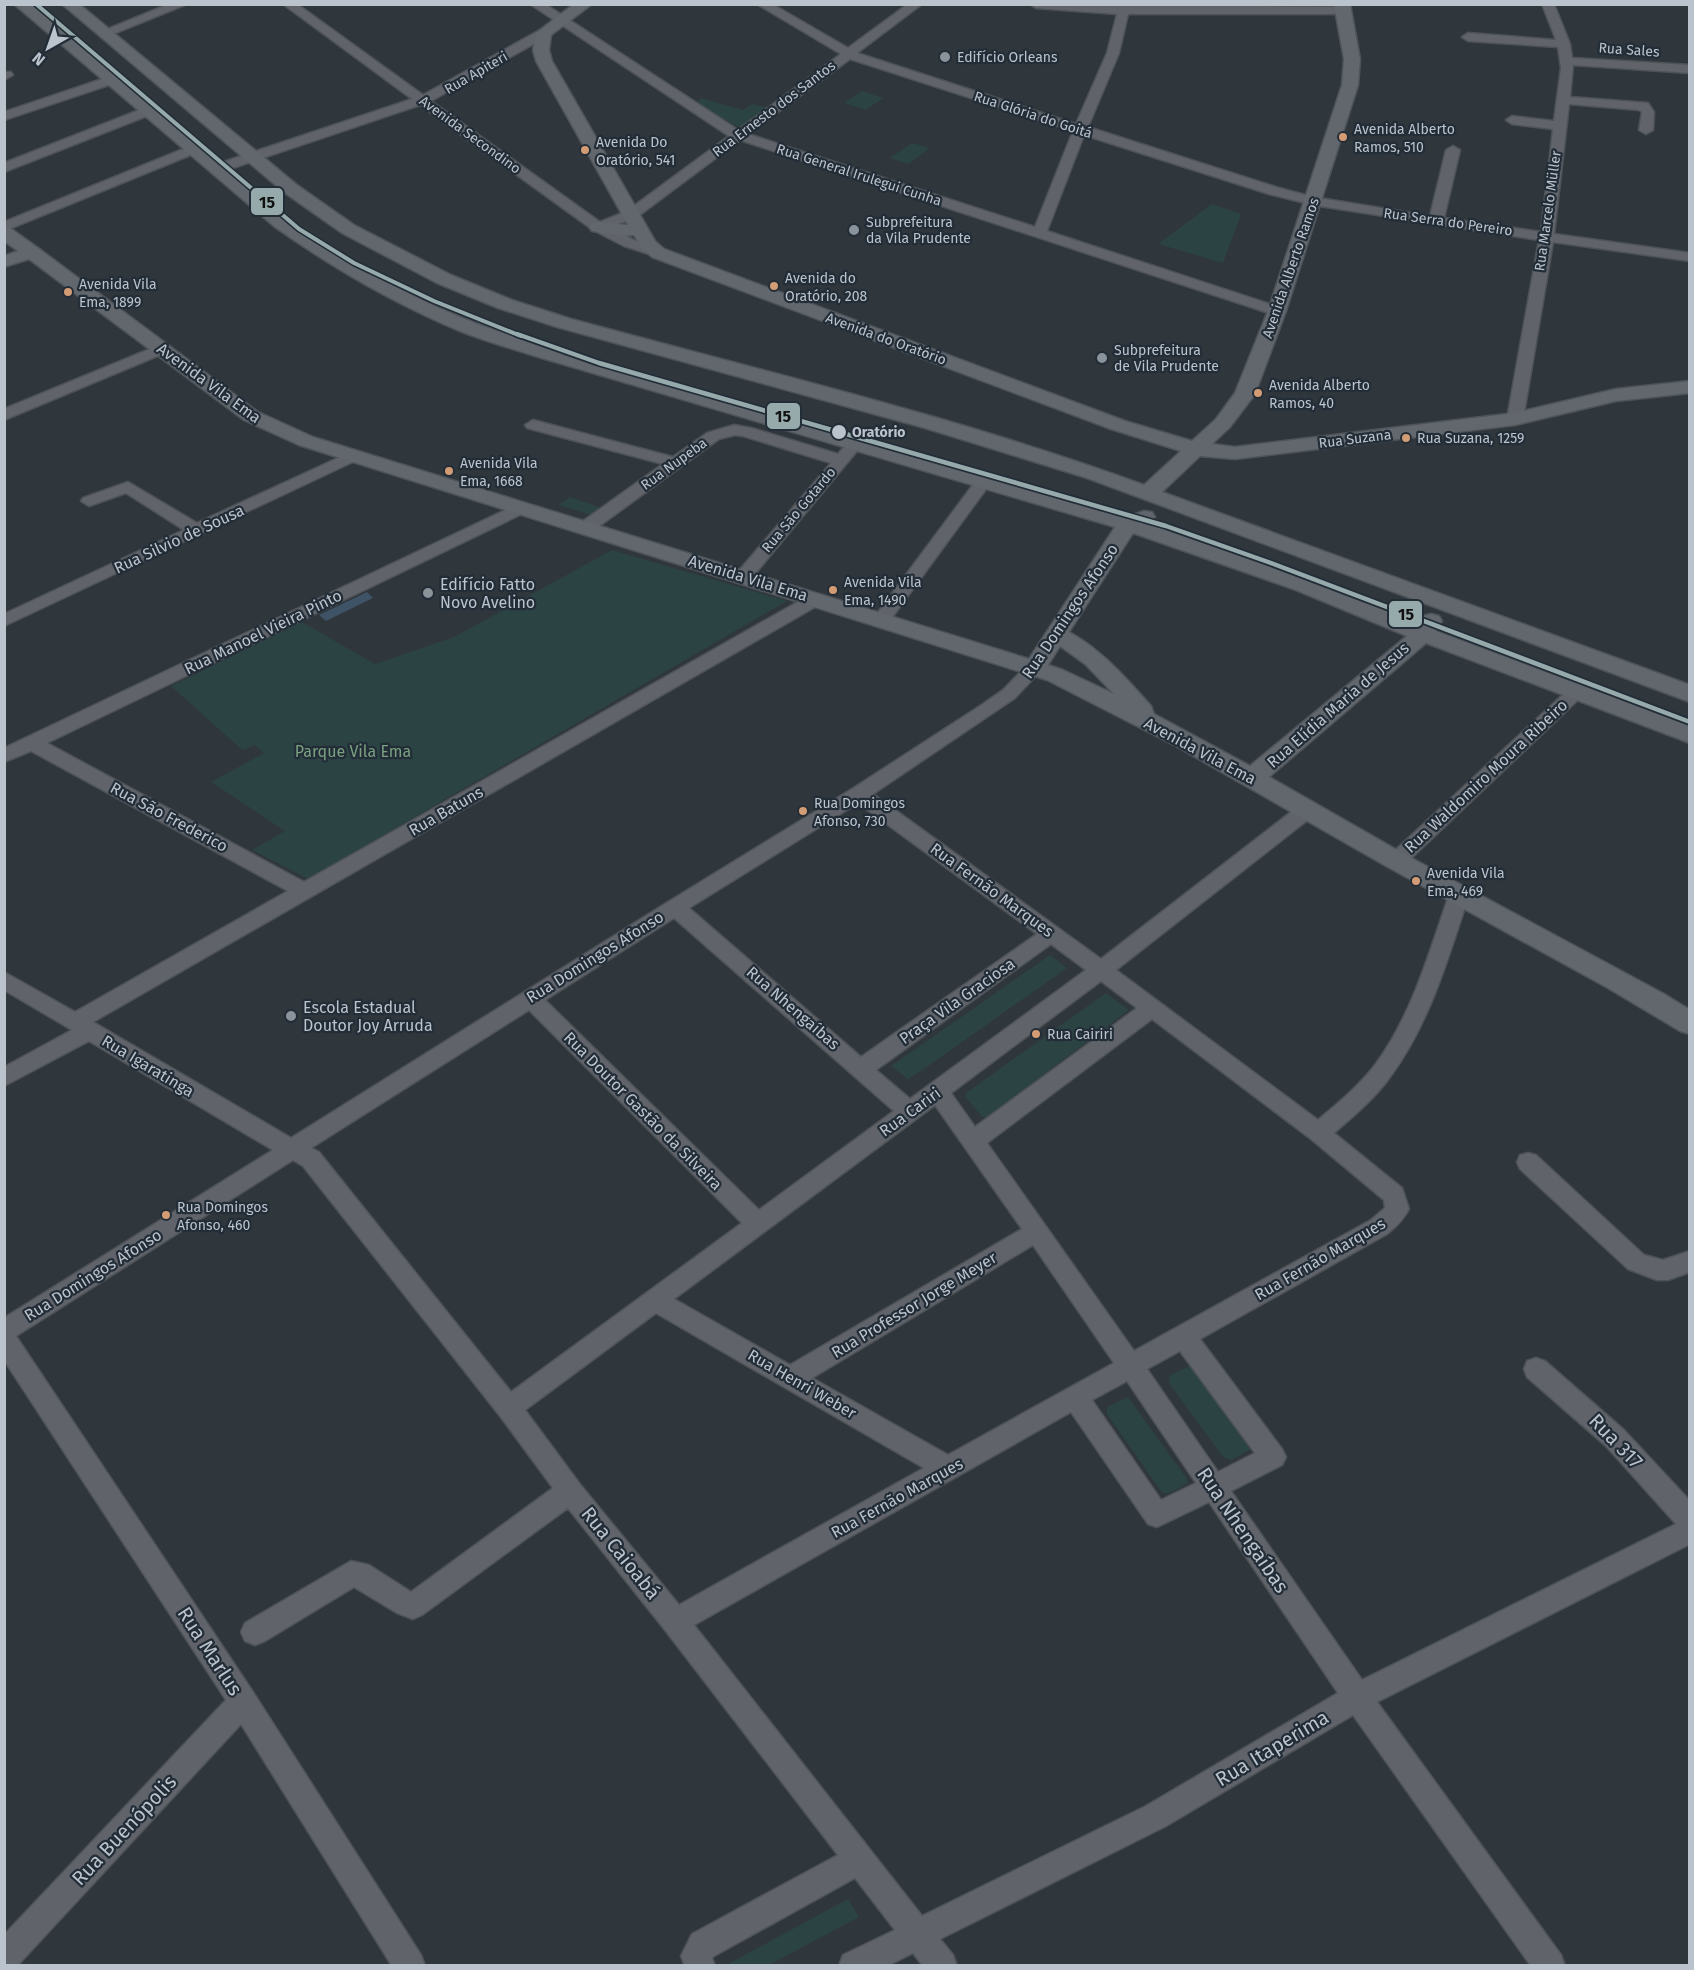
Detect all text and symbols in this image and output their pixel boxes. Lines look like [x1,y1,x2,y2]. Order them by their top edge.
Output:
north arrow [18,18,78,78]
street label: Rua Sales [1598,39,1661,61]
text: N [29,48,49,70]
street label: Rua Apiteri [441,48,511,98]
place label: Edifício Orleans [957,49,1058,66]
marker: Edifício Orleans [938,50,952,64]
street label: Rua Ernesto dos Santos [709,57,839,161]
street label: Rua Glória do Goitá [972,88,1094,142]
street label: Avenida Secondino [416,93,524,177]
place label: Avenida Alberto Ramos, 510 [1354,121,1455,156]
marker: Avenida Alberto Ramos, 510 [1337,131,1349,143]
place label: Avenida Do Oratório, 541 [596,134,675,169]
street label: Rua General Irulegui Cunha [774,140,944,210]
marker: Avenida Do Oratório, 541 [579,144,591,156]
street label: Rua Marcelo Müller [1531,149,1565,272]
line badge: 15 [250,187,284,216]
text: 15 [259,193,275,212]
street label: Avenida Alberto Ramos [1259,195,1323,340]
street label: Rua Serra do Pereiro [1382,205,1514,239]
place label: Subprefeitura da Vila Prudente [866,214,971,247]
marker: Subprefeitura da Vila Prudente [847,223,861,237]
place label: Avenida do Oratório, 208 [785,270,867,305]
place label: Avenida Vila Ema, 1899 [79,276,157,311]
marker: Avenida do Oratório, 208 [768,280,780,292]
marker: Avenida Vila Ema, 1899 [62,286,74,298]
street label: Avenida do Oratório [823,309,949,369]
street label: Avenida Vila Ema [153,339,265,427]
place label: Subprefeitura de Vila Prudente [1114,342,1219,375]
marker: Subprefeitura de Vila Prudente [1095,351,1109,365]
place label: Avenida Alberto Ramos, 40 [1269,377,1370,412]
marker: Avenida Alberto Ramos, 40 [1252,387,1264,399]
line badge: 15 [766,402,801,430]
text: 15 [775,407,791,426]
marker: Oratório [830,423,848,441]
place label: Oratório [852,424,906,441]
street label: Rua Suzana [1318,426,1392,452]
place label: Rua Suzana, 1259 [1417,430,1524,447]
marker: Rua Suzana, 1259 [1400,432,1412,444]
street label: Rua Nupeba [638,434,710,494]
place label: Avenida Vila Ema, 1668 [460,455,538,490]
street label: Rua São Gotardo [758,464,840,556]
marker: Avenida Vila Ema, 1668 [443,465,455,477]
street label: Rua Silvio de Sousa [111,500,247,578]
street label: Rua Domingos Afonso [1018,540,1122,682]
street label: Avenida Vila Ema [686,551,810,605]
place label: Avenida Vila Ema, 1490 [844,574,922,609]
place label: Edifício Fatto Novo Avelino [440,575,535,612]
marker: Avenida Vila Ema, 1490 [827,584,839,596]
street label: Rua Manoel Vieira Pinto [181,586,345,678]
marker: Edifício Fatto Novo Avelino [421,586,435,600]
line badge: 15 [1388,600,1423,628]
text: 15 [1398,605,1414,624]
street label: Rua Elídia Maria de Jesus [1263,638,1413,772]
street label: Rua Waldomiro Moura Ribeiro [1401,695,1571,857]
street label: Avenida Vila Ema [1141,714,1259,788]
park label: Parque Vila Ema [295,742,411,761]
street label: Rua São Frederico [107,778,231,856]
street label: Rua Batuns [406,782,486,840]
place label: Rua Domingos Afonso, 730 [814,795,906,830]
marker: Rua Domingos Afonso, 730 [797,805,809,817]
street label: Rua Fernão Marques [927,839,1057,941]
place label: Avenida Vila Ema, 469 [1427,865,1505,900]
marker: Avenida Vila Ema, 469 [1410,875,1422,887]
street label: Rua Domingos Afonso [523,907,667,1007]
street label: Praça Vila Graciosa [896,954,1019,1049]
street label: Rua Nhengaíbas [743,962,843,1054]
place label: Escola Estadual Doutor Joy Arruda [303,998,433,1035]
marker: Escola Estadual Doutor Joy Arruda [284,1009,298,1023]
place label: Rua Cairiri [1047,1026,1113,1043]
street label: Rua Doutor Gastão da Silveira [560,1028,726,1194]
marker: Rua Cairiri [1030,1028,1042,1040]
street label: Rua Igaratinga [98,1031,198,1101]
street label: Rua Cariri [876,1083,944,1141]
place label: Rua Domingos Afonso, 460 [177,1199,269,1234]
marker: Rua Domingos Afonso, 460 [160,1209,172,1221]
street label: Rua Fernão Marques [1251,1214,1389,1304]
street label: Rua Domingos Afonso [21,1225,165,1325]
street label: Rua Professor Jorge Meyer [828,1248,1001,1362]
street label: Rua Henri Weber [744,1345,860,1423]
street label: Rua 317 [1584,1409,1648,1473]
street label: Rua Fernão Marques [828,1454,966,1542]
street label: Rua Nhengaíbas [1192,1463,1294,1597]
street label: Rua Caioabá [576,1502,666,1604]
street label: Rua Marlus [172,1602,248,1700]
street label: Rua Itaperima [1211,1705,1333,1791]
street label: Rua Buenópolis [67,1770,181,1890]

